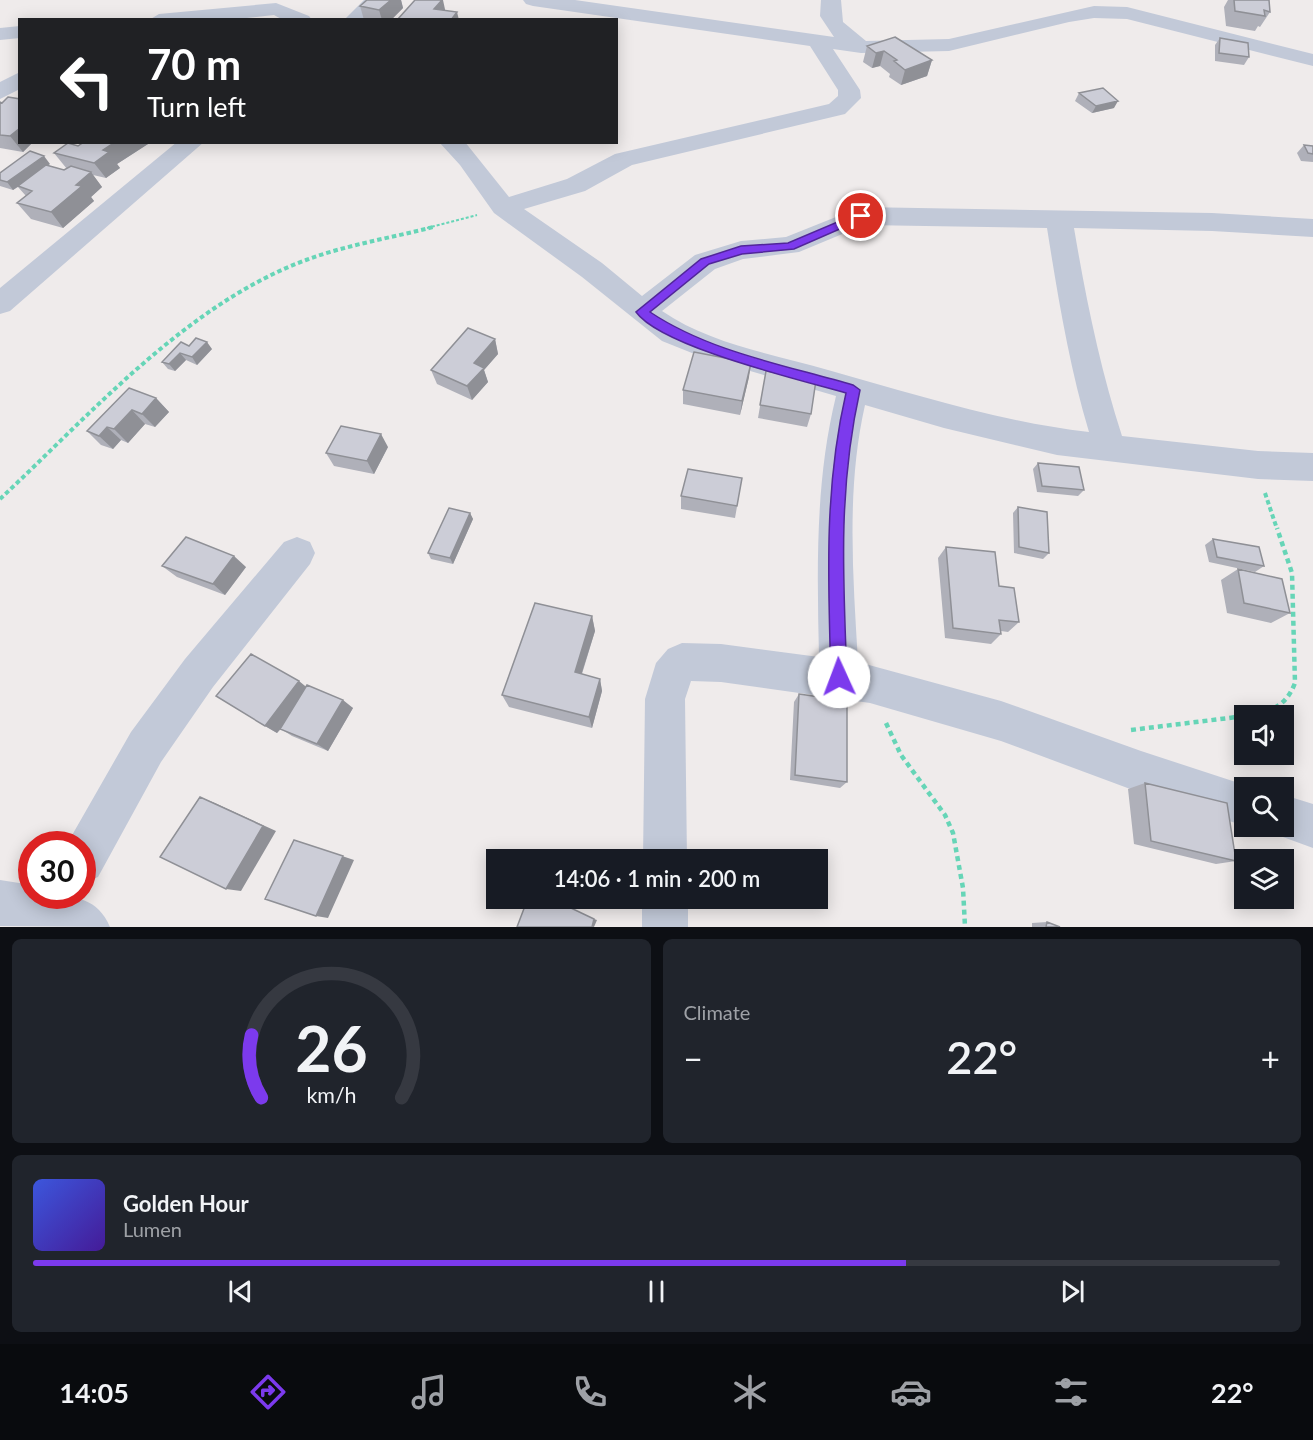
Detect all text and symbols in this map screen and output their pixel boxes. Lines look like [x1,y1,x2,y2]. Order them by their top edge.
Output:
text: 70 m [147,39,241,89]
icon: left [48,42,126,120]
text: Turn left [147,90,246,123]
pin [835,190,886,241]
icon: arrive [844,199,877,232]
position arrow [807,645,871,709]
map controls [1234,705,1294,909]
button: sound [1234,705,1294,765]
button: search [1234,777,1294,837]
speed limit sign: 30 [18,831,96,909]
button: layers [1234,849,1294,909]
text: 14:06 · 1 min · 200 m [554,865,760,892]
text: Climate [684,1000,750,1024]
text: 26 [295,1010,367,1085]
text: 22° [946,1030,1017,1084]
text: − [684,1038,703,1078]
text: + [1261,1038,1280,1078]
text: km/h [306,1082,356,1108]
text: Golden Hour [123,1190,249,1217]
text: Lumen [123,1217,182,1241]
icon: previous [224,1275,257,1308]
icon: pause [640,1275,673,1308]
icon: next [1056,1275,1089,1308]
icon: directions [247,1371,289,1413]
icon: music [408,1371,450,1413]
icon: phone [569,1371,611,1413]
icon: climate [729,1371,771,1413]
icon: car [890,1371,932,1413]
icon: filters [1050,1371,1092,1413]
text: 14:05 [59,1376,129,1409]
text: 22° [1211,1376,1254,1409]

